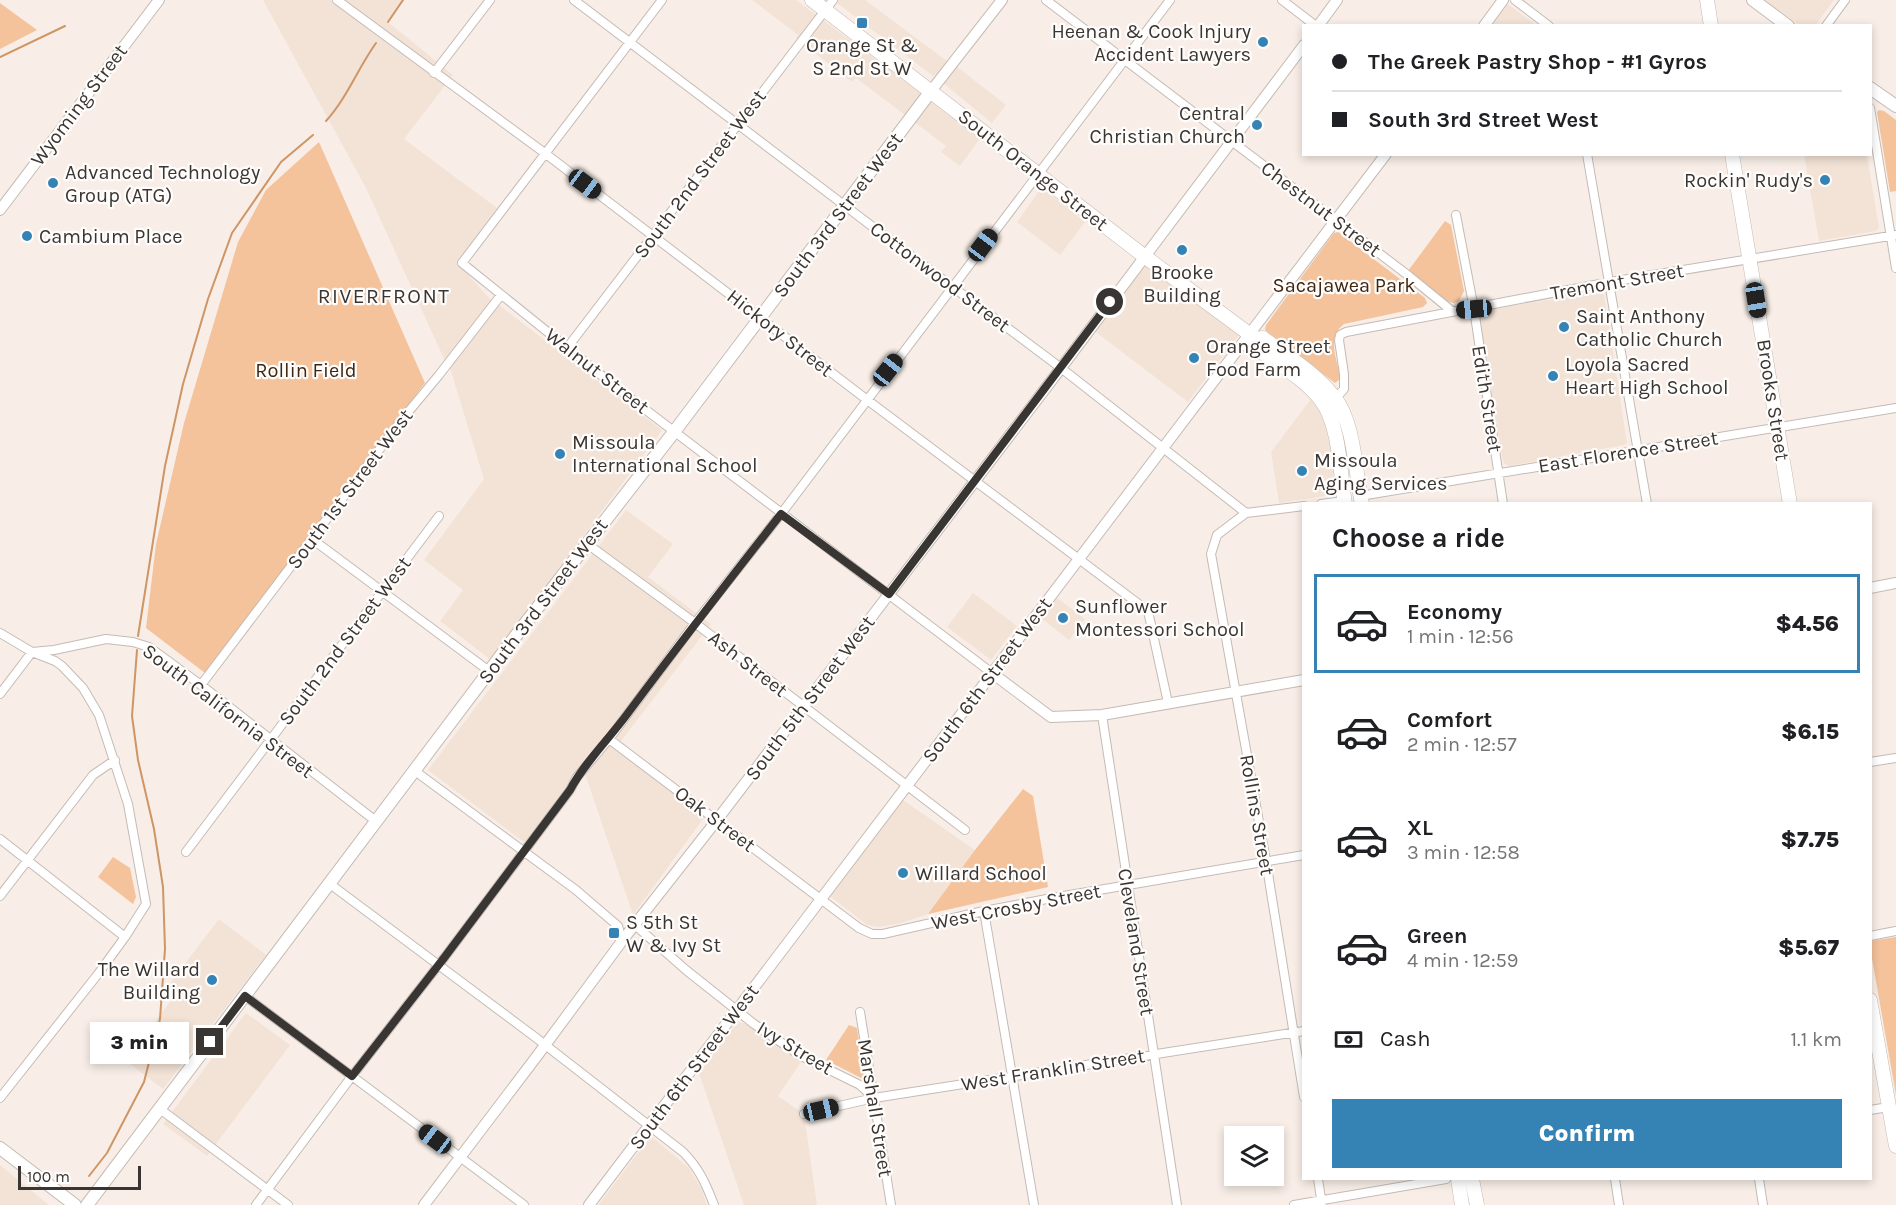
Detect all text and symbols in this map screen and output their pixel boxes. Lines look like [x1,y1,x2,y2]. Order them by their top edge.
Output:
marker: Orange St & S 2nd St W [855,16,869,30]
place label: Heenan & Cook Injury Accident Lawyers [1051,20,1251,66]
place label: Orange St & S 2nd St W [806,34,918,80]
marker: Heenan & Cook Injury Accident Lawyers [1256,35,1270,49]
street label: Wyoming Street [26,39,132,170]
text: The Greek Pastry Shop - #1 Gyros [1368,49,1707,75]
street label: South 2nd Street West [629,85,771,263]
place label: Central Christian Church [1090,102,1245,148]
street label: South Orange Street [953,104,1113,236]
text: South 3rd Street West [1368,107,1598,133]
marker: Central Christian Church [1250,118,1264,132]
street label: South 3rd Street West [769,128,908,302]
street label: Chestnut Street [1257,156,1386,262]
place label: Advanced Technology Group (ATG) [65,161,260,207]
car [565,166,605,202]
place label: Rockin' Rudy's [1684,169,1813,192]
marker: Rockin' Rudy's [1818,173,1832,187]
marker: Advanced Technology Group (ATG) [46,176,60,190]
street label: Cottonwood Street [866,217,1015,337]
place label: Cambium Place [39,225,183,248]
car [965,225,1001,265]
marker: Cambium Place [20,229,34,243]
marker: Brooke Building [1175,243,1189,257]
street label: Tremont Street [1549,259,1686,305]
place label: Brooke Building [1143,261,1221,307]
park label: Sacajawea Park [1273,274,1415,297]
car [1744,281,1768,319]
district label: RIVERFRONT [318,284,450,308]
street label: Hickory Street [722,285,838,382]
route start [1096,288,1123,315]
car [1455,298,1493,320]
place label: Saint Anthony Catholic Church [1576,305,1722,351]
marker: Saint Anthony Catholic Church [1557,320,1571,334]
street label: Walnut Street [541,323,654,419]
place label: Orange Street Food Farm [1206,335,1331,381]
street label: Brooks Street [1752,337,1794,463]
street label: Edith Street [1467,344,1507,455]
car [870,350,906,390]
marker: Orange Street Food Farm [1187,351,1201,365]
place label: Loyola Sacred Heart High School [1565,353,1729,399]
park label: Rollin Field [255,359,357,382]
marker: Loyola Sacred Heart High School [1546,369,1560,383]
street label: South 1st Street West [282,404,418,573]
street label: East Florence Street [1536,426,1720,478]
place label: Missoula International School [572,431,758,477]
marker: Missoula International School [553,447,567,461]
place label: Missoula Aging Services [1314,449,1448,495]
marker: Missoula Aging Services [1295,464,1309,478]
street label: South 3rd Street West [474,514,613,688]
text: Choose a ride [1332,522,1505,554]
street label: South 2nd Street West [274,552,416,730]
street label: South 6th Street West [917,593,1057,767]
place label: Sunflower Montessori School [1075,595,1245,641]
icon: car [1335,597,1389,651]
text: Economy [1407,599,1502,625]
street label: South 5th Street West [741,611,880,785]
marker: Sunflower Montessori School [1056,611,1070,625]
text: $4.56 [1776,611,1839,637]
text: 1 min · 12:56 [1407,625,1514,648]
street label: Ash Street [704,626,792,702]
street label: South California Street [138,639,318,783]
icon: car [1335,705,1389,759]
text: Comfort [1407,707,1492,733]
text: $6.15 [1781,719,1839,745]
text: 2 min · 12:57 [1407,733,1517,756]
street label: Rollins Street [1235,753,1279,878]
street label: Oak Street [670,781,760,857]
icon: car [1335,813,1389,867]
text: XL [1407,815,1433,841]
text: $7.75 [1781,827,1839,853]
text: 3 min · 12:58 [1407,841,1520,864]
place label: Willard School [915,862,1047,885]
marker: Willard School [896,866,910,880]
street label: Cleveland Street [1113,867,1159,1018]
street label: West Crosby Street [929,879,1103,935]
place label: S 5th St W & Ivy St [626,911,721,957]
icon: car [1335,921,1389,975]
text: Green [1407,923,1468,949]
marker: S 5th St W & Ivy St [607,926,621,940]
text: $5.67 [1778,935,1839,961]
text: 4 min · 12:59 [1407,949,1518,972]
place label: The Willard Building [98,958,200,1004]
marker: The Willard Building [205,973,219,987]
street label: South 6th Street West [624,980,764,1154]
street label: Ivy Street [753,1016,838,1080]
callout: 3 min [90,1021,189,1063]
icon: cash [1332,1023,1365,1056]
text: Cash [1380,1026,1430,1052]
route end [196,1028,223,1055]
text: 1.1 km [1790,1028,1842,1051]
text: 3 min [111,1031,168,1054]
street label: Marshall Street [853,1037,897,1179]
street label: West Franklin Street [960,1044,1147,1096]
car [801,1097,841,1123]
button: Confirm [1332,1099,1842,1168]
car [415,1121,455,1157]
map controls [1224,1126,1284,1186]
button: layers [1224,1126,1284,1186]
scale bar [18,1163,141,1190]
text: 100 m [27,1167,70,1186]

